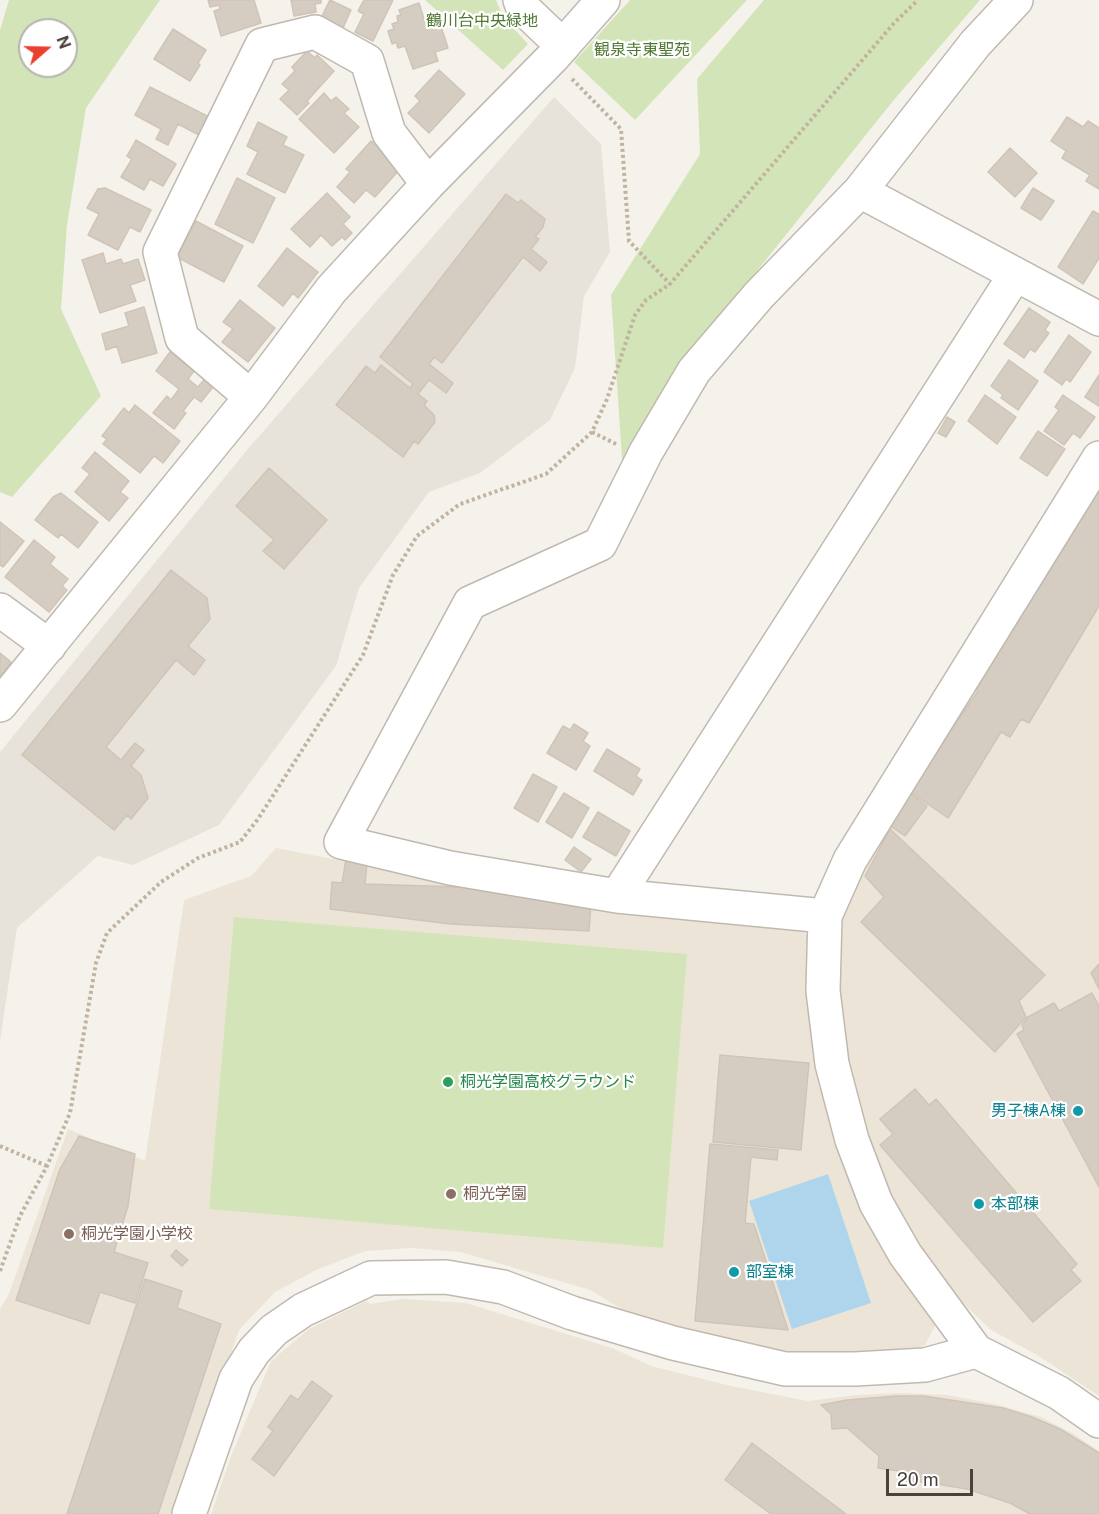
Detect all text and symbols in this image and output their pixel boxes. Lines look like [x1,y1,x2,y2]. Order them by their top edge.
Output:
park label: 鶴川台中央緑地 [426,11,538,31]
north arrow [18,18,78,78]
text: N [52,33,75,51]
park label: 観泉寺東聖苑 [594,40,690,60]
place label: 桐光学園高校グラウンド [460,1072,636,1092]
marker: 桐光学園高校グラウンド [441,1075,455,1089]
place label: 男子棟A棟 [991,1101,1066,1121]
marker: 男子棟A棟 [1071,1104,1085,1118]
place label: 桐光学園 [463,1184,527,1204]
marker: 桐光学園 [444,1187,458,1201]
place label: 本部棟 [991,1194,1039,1214]
marker: 本部棟 [972,1197,986,1211]
place label: 桐光学園小学校 [81,1224,193,1244]
marker: 桐光学園小学校 [62,1227,76,1241]
place label: 部室棟 [746,1262,794,1282]
marker: 部室棟 [727,1265,741,1279]
scale bar [889,1457,976,1495]
text: 20 m [897,1469,939,1490]

